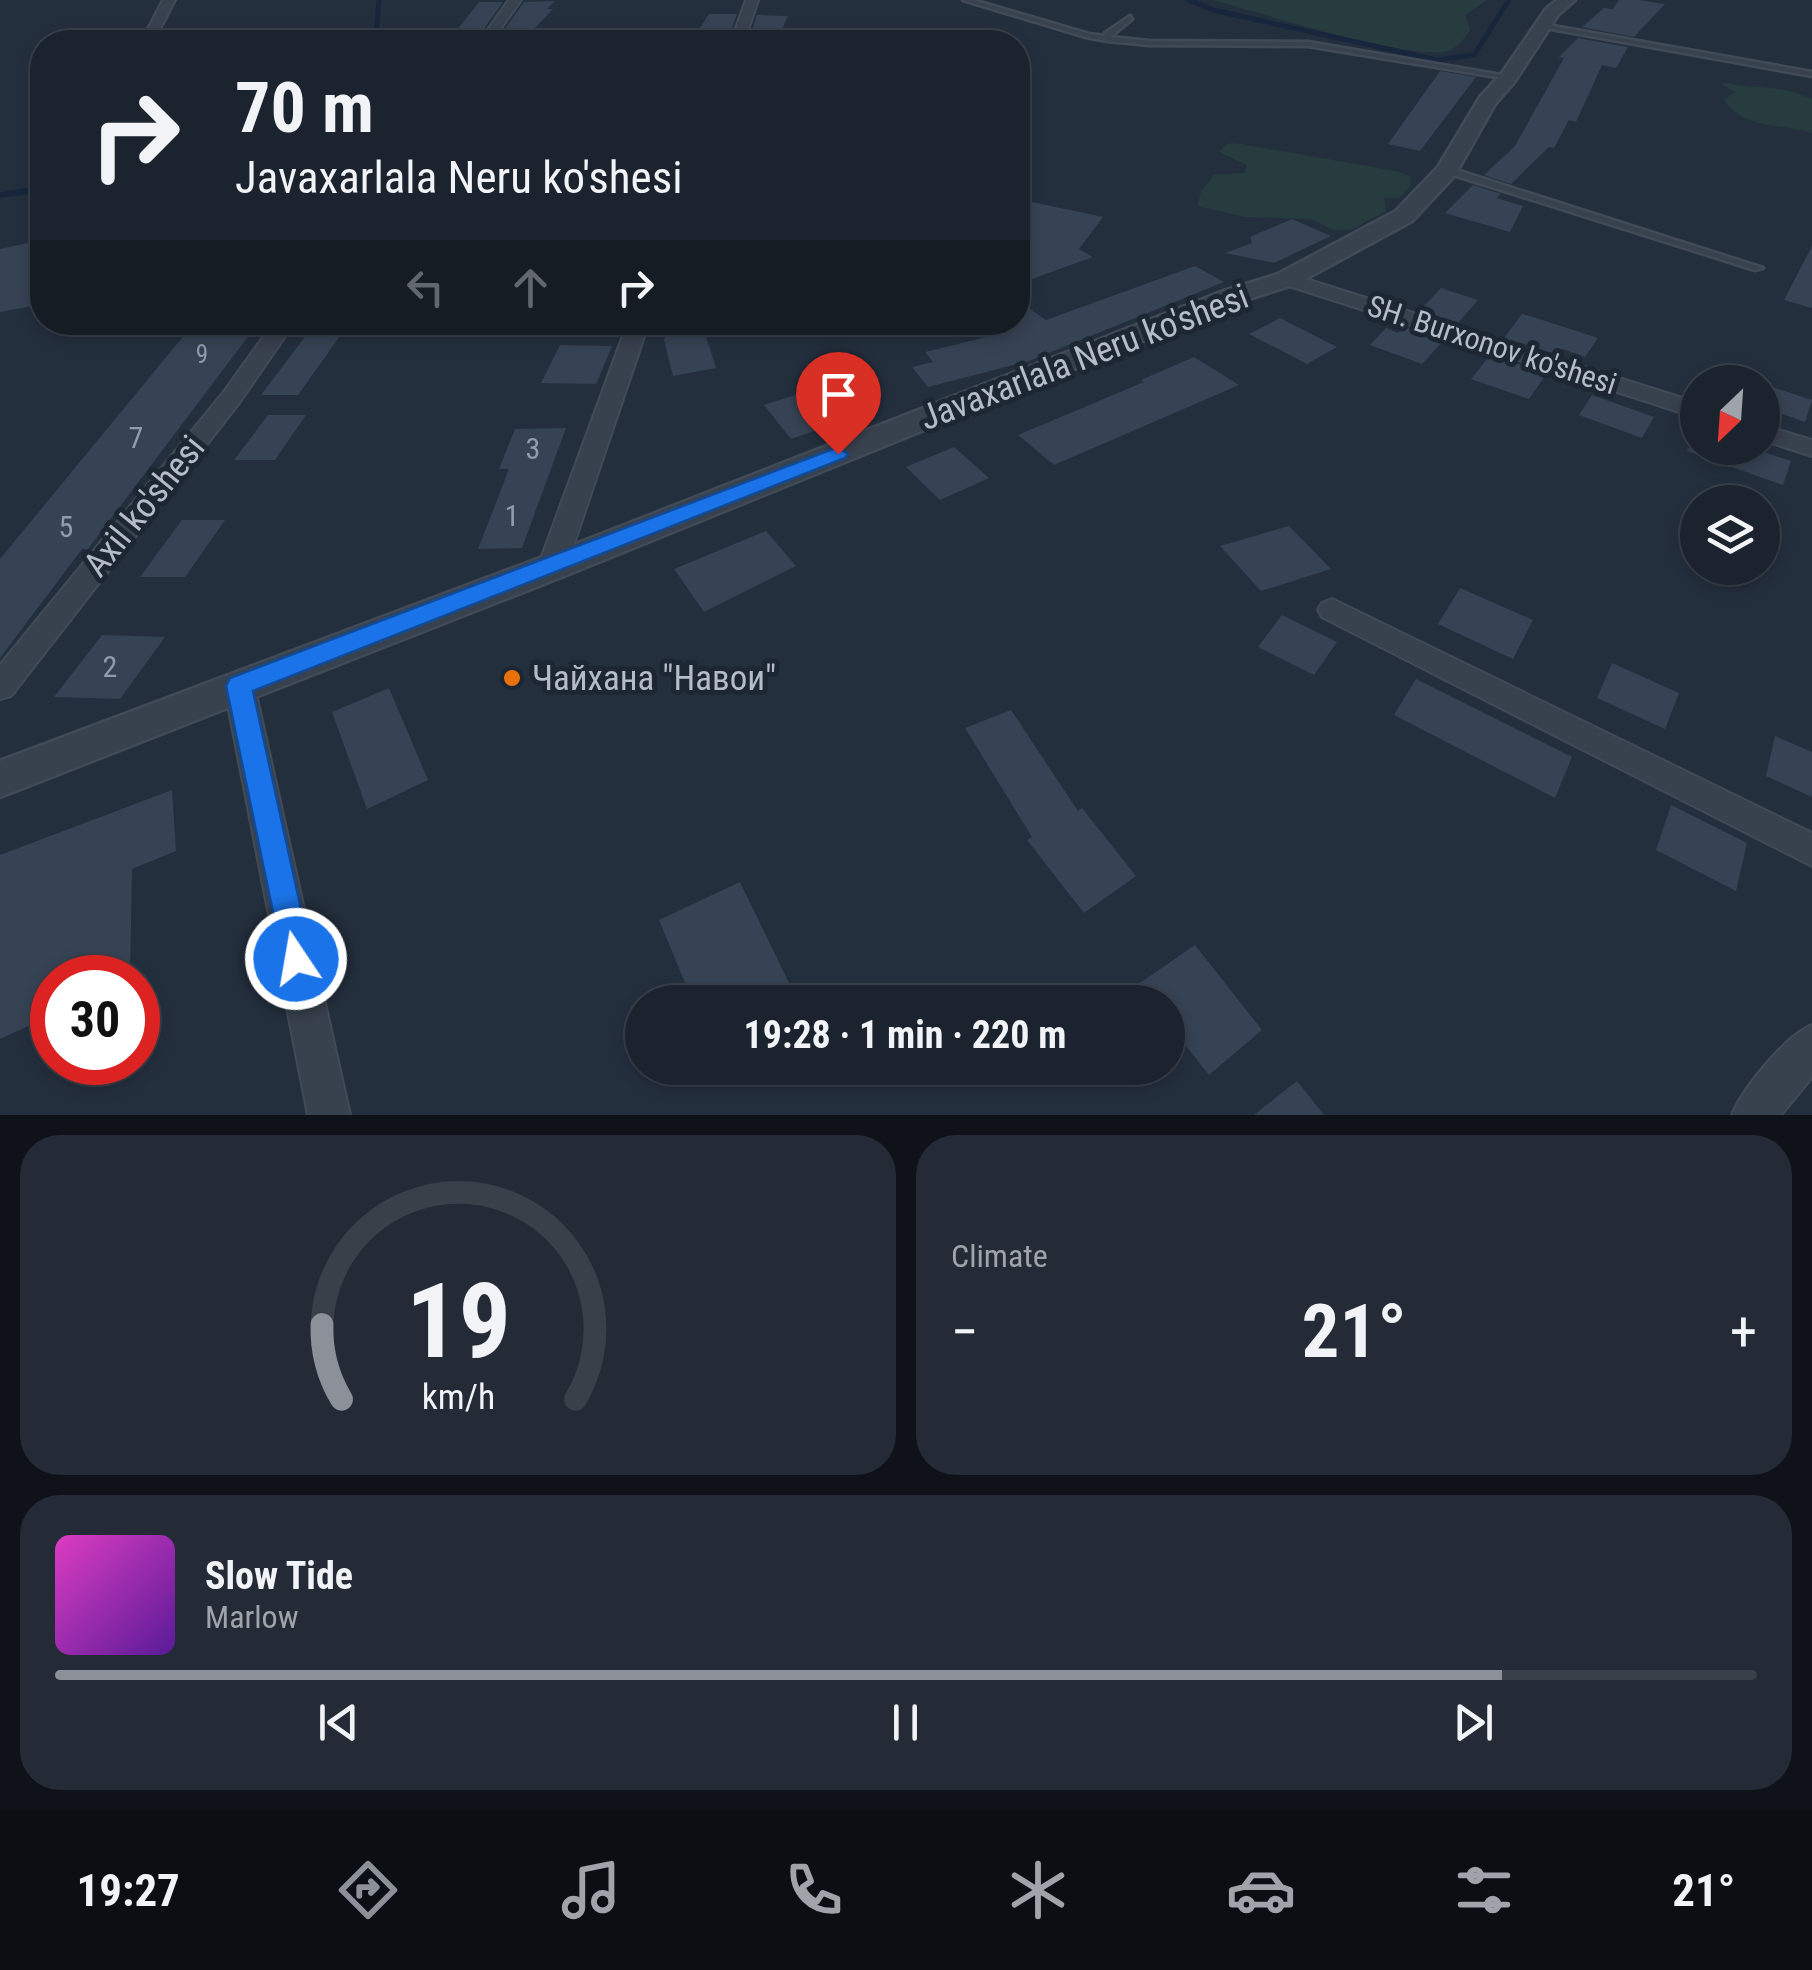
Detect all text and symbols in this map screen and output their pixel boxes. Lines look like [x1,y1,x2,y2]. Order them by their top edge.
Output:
text: 70 m [235,67,374,149]
icon: right [70,70,200,200]
text: Javaxarlala Neru ko'shesi [235,151,683,204]
icon: left [398,260,453,315]
icon: ahead [503,260,558,315]
icon: right [608,260,663,315]
street label: Javaxarlala Neru ko'shesi [914,276,1254,439]
street label: SH. Burxonov ko'shesi [1363,288,1621,401]
house number: 9 [196,340,208,369]
pin [796,352,881,455]
north arrow [1680,365,1780,465]
map controls [1680,365,1780,585]
icon: arrive [811,367,866,422]
house number: 7 [129,420,143,455]
street label: Axil ko'shesi [75,428,213,585]
house number: 3 [526,431,540,466]
button: layers [1680,485,1780,585]
house number: 1 [505,498,519,533]
house number: 5 [59,509,73,544]
house number: 2 [103,649,117,684]
place label: Чайхана "Навои" [532,658,776,699]
marker: Чайхана "Навои" [501,667,523,689]
position arrow [244,907,348,1011]
speed limit sign: 30 [30,955,160,1085]
text: 19:28 · 1 min · 220 m [744,1013,1066,1057]
text: Climate [951,1237,1048,1275]
text: 19 [405,1261,511,1382]
text: 21° [1302,1287,1407,1375]
text: − [951,1300,979,1364]
text: + [1730,1300,1757,1364]
text: km/h [421,1376,495,1418]
text: Slow Tide [205,1554,353,1598]
text: Marlow [205,1598,298,1636]
icon: previous [311,1695,366,1750]
icon: pause [878,1695,933,1750]
icon: next [1446,1695,1501,1750]
icon: directions [333,1855,403,1925]
icon: music [556,1855,626,1925]
icon: phone [779,1855,849,1925]
icon: climate [1003,1855,1073,1925]
icon: car [1226,1855,1296,1925]
icon: filters [1449,1855,1519,1925]
text: 19:27 [77,1864,180,1917]
text: 21° [1672,1864,1735,1917]

